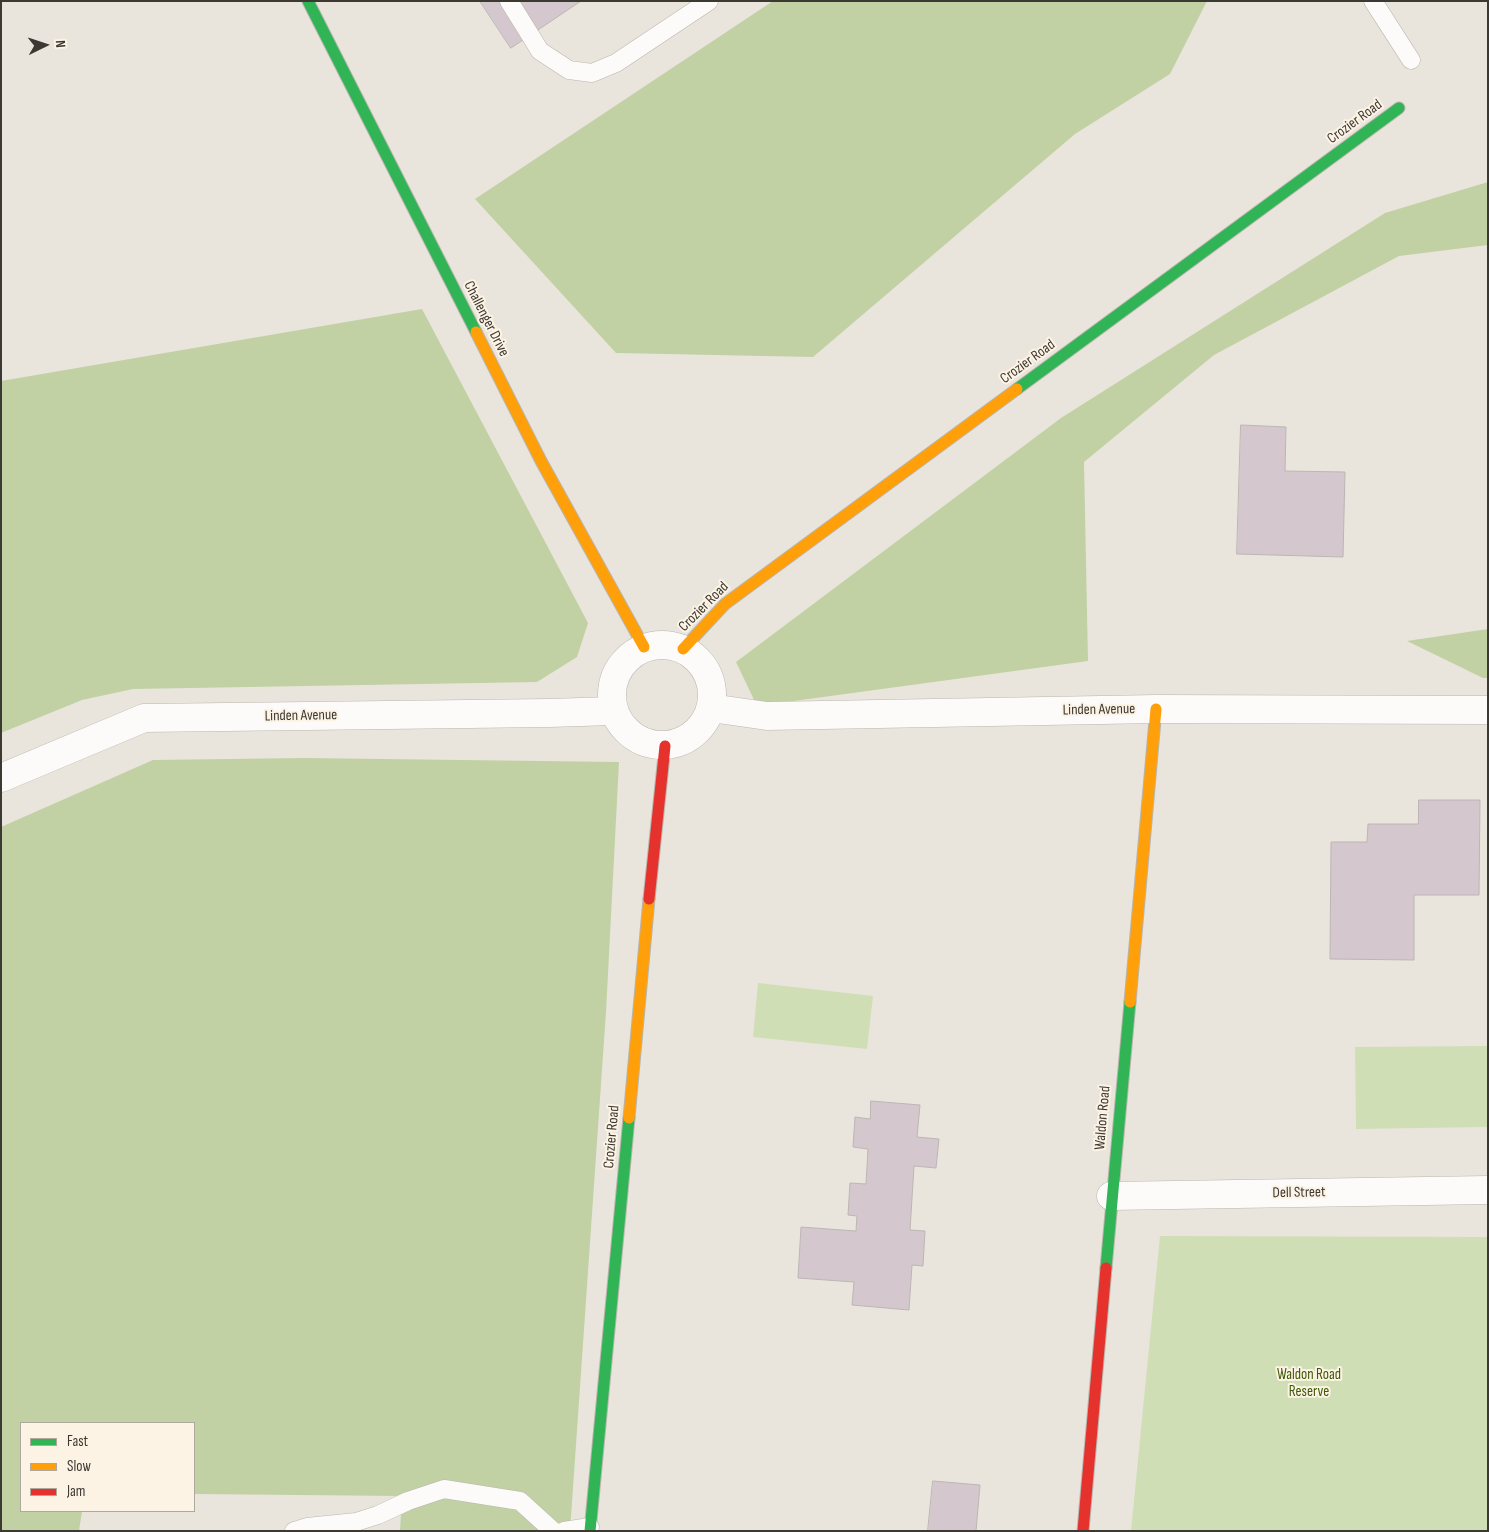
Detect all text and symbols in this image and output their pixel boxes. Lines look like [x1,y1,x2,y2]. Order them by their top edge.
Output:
north arrow [20,20,70,70]
text: N [52,40,69,48]
street label: Crozier Road [1324,96,1386,148]
street label: Challenger Drive [459,278,513,360]
street label: Crozier Road [997,336,1059,388]
street label: Crozier Road [675,578,733,636]
street label: Linden Avenue [1063,700,1135,720]
street label: Linden Avenue [265,706,337,726]
street label: Waldon Road [1091,1085,1115,1151]
street label: Crozier Road [600,1105,624,1169]
street label: Dell Street [1272,1184,1326,1202]
park label: Waldon Road Reserve [1277,1366,1341,1401]
legend [20,1422,195,1512]
text: Fast [67,1432,88,1451]
text: Slow [67,1457,91,1476]
text: Jam [67,1482,85,1501]

